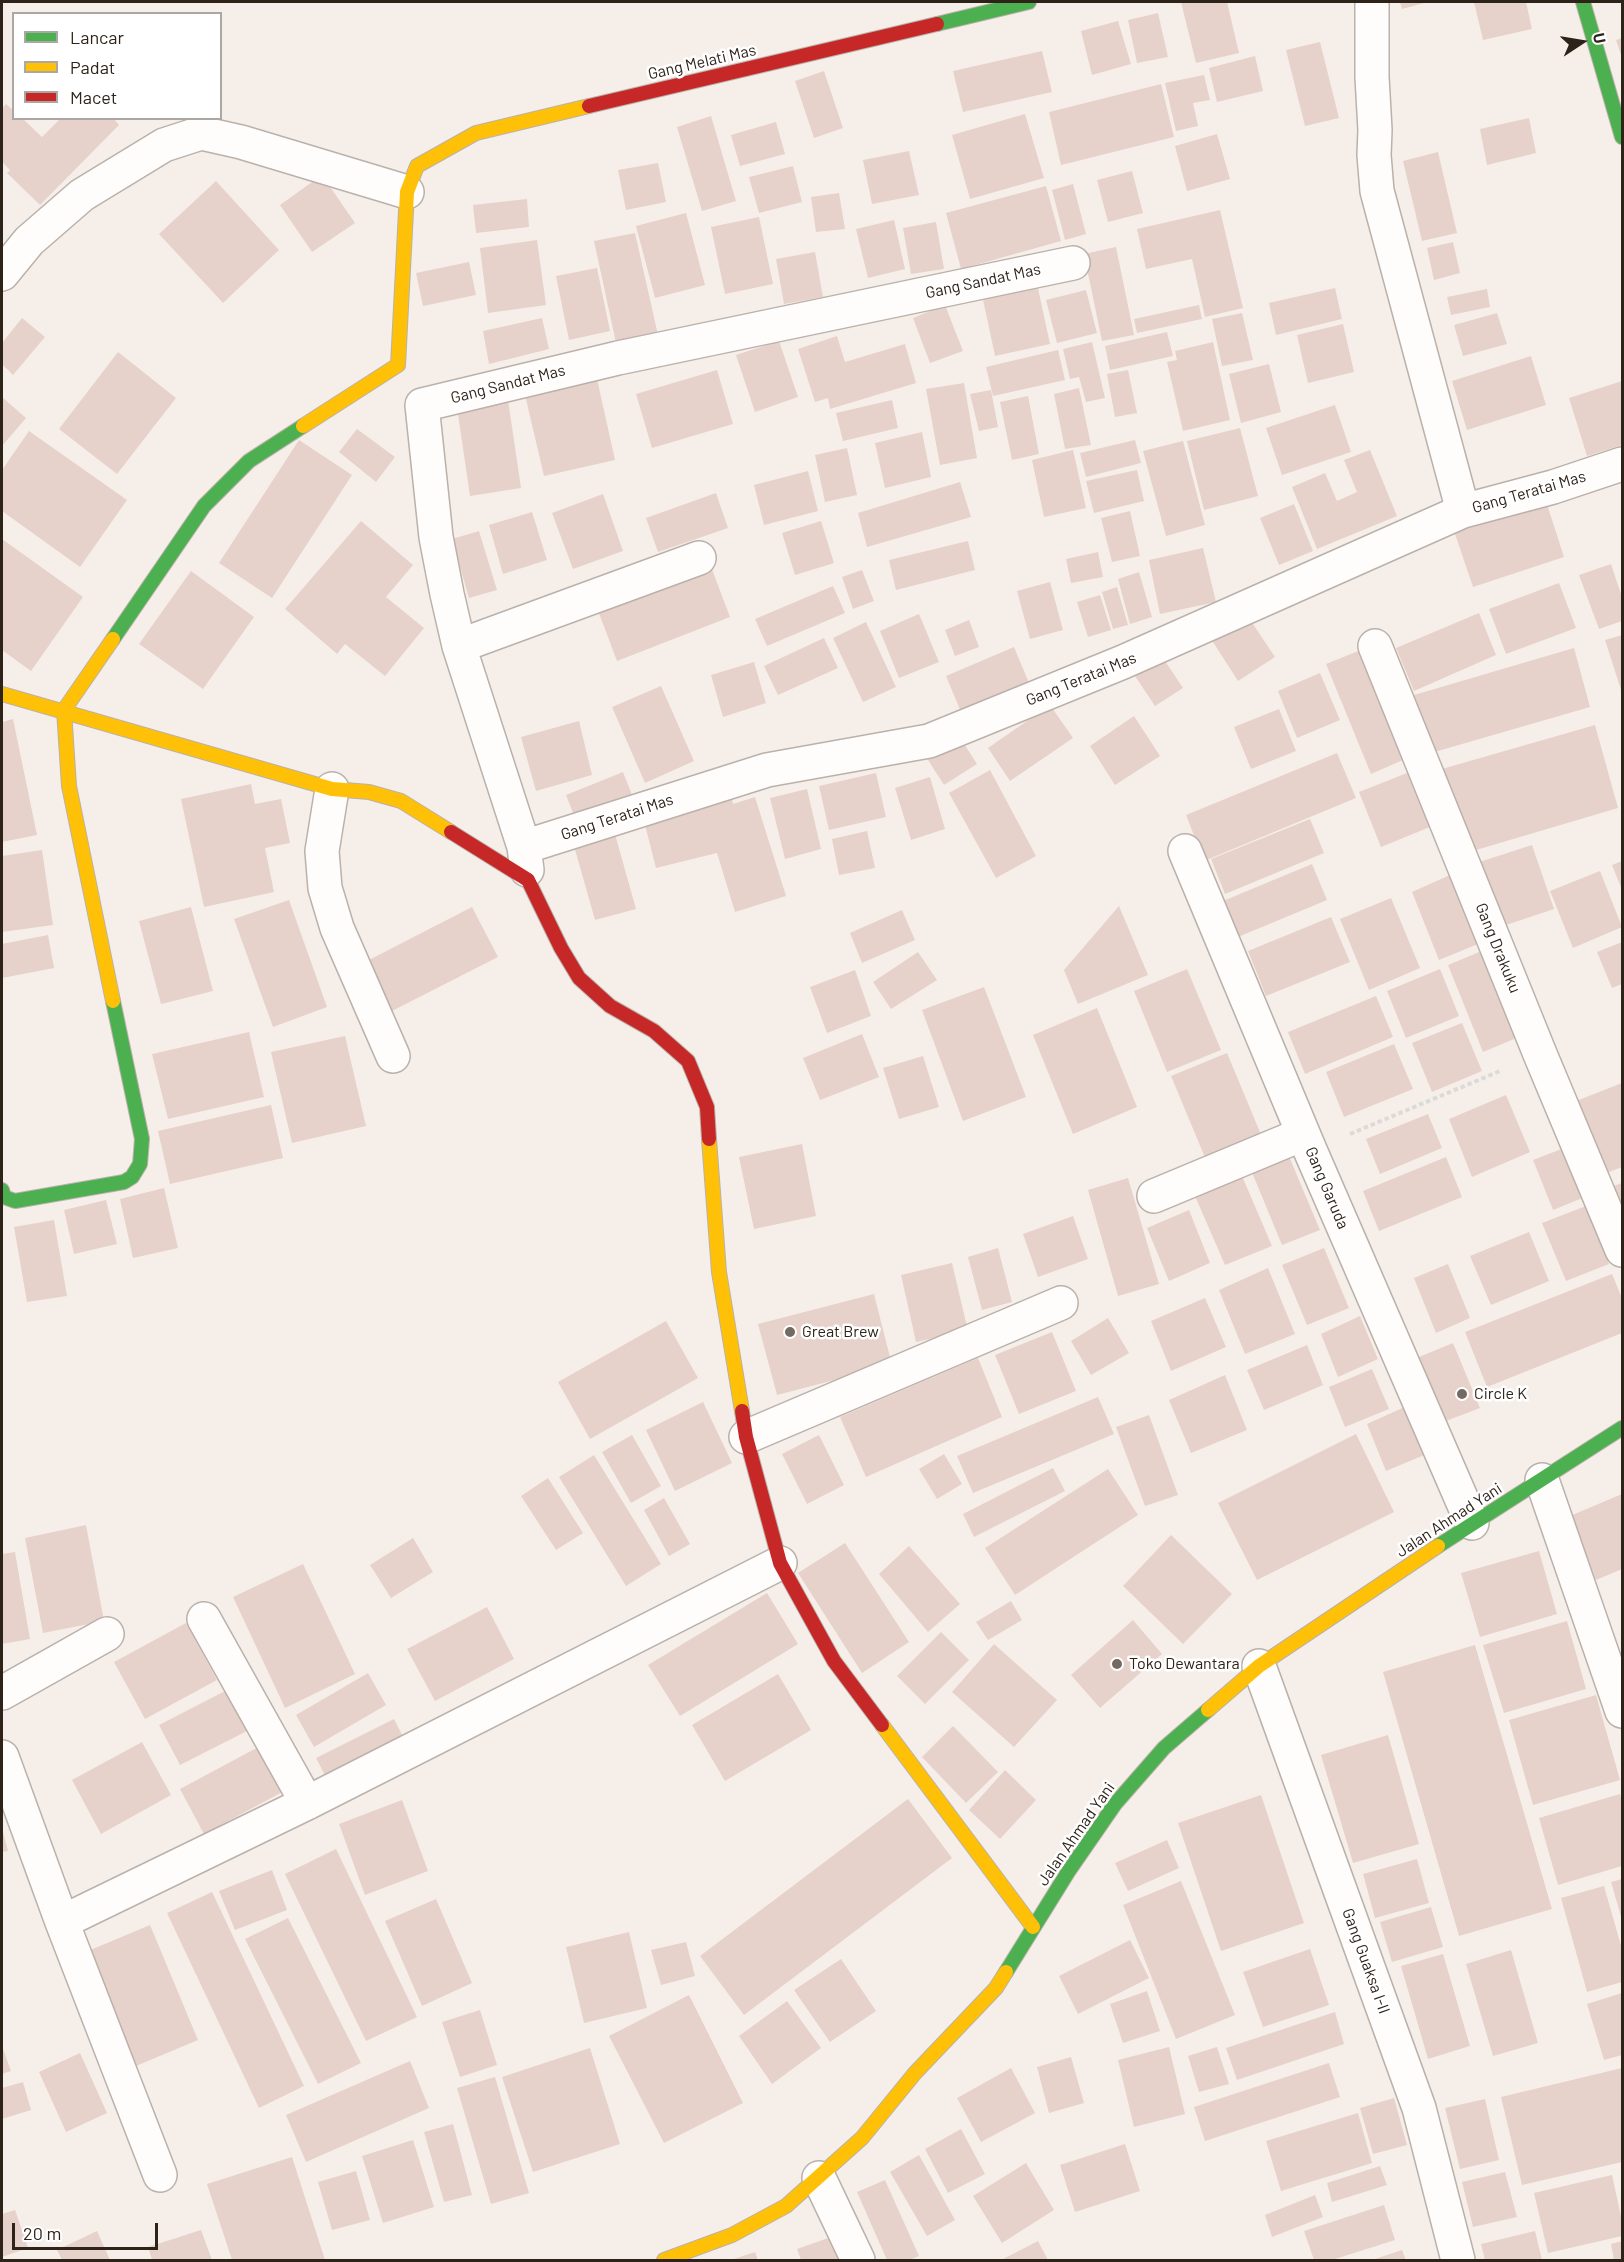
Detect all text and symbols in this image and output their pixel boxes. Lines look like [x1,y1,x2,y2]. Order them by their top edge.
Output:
legend [12,12,222,120]
north arrow [1552,12,1612,72]
text: Lancar [70,26,124,48]
text: U [1590,31,1610,45]
street label: Gang Melati Mas [646,40,758,84]
text: Padat [70,56,115,78]
text: Macet [70,86,117,108]
street label: Gang Sandat Mas [924,259,1042,303]
street label: Gang Sandat Mas [449,360,567,408]
street label: Gang Teratai Mas [1470,467,1588,517]
street label: Gang Teratai Mas [1023,648,1139,710]
street label: Gang Teratai Mas [558,790,676,844]
street label: Gang Drakuku [1471,900,1525,996]
street label: Gang Garuda [1301,1144,1353,1232]
place label: Great Brew [802,1322,879,1342]
marker: Great Brew [783,1325,797,1339]
place label: Circle K [1474,1384,1527,1404]
marker: Circle K [1455,1387,1469,1401]
street label: Jalan Ahmad Yani [1393,1479,1505,1561]
place label: Toko Dewantara [1129,1654,1240,1674]
marker: Toko Dewantara [1110,1657,1124,1671]
street label: Jalan Ahmad Yani [1033,1779,1119,1889]
street label: Gang Guaksa I-II [1338,1906,1394,2016]
scale bar [15,2211,160,2249]
text: 20 m [23,2222,61,2244]

